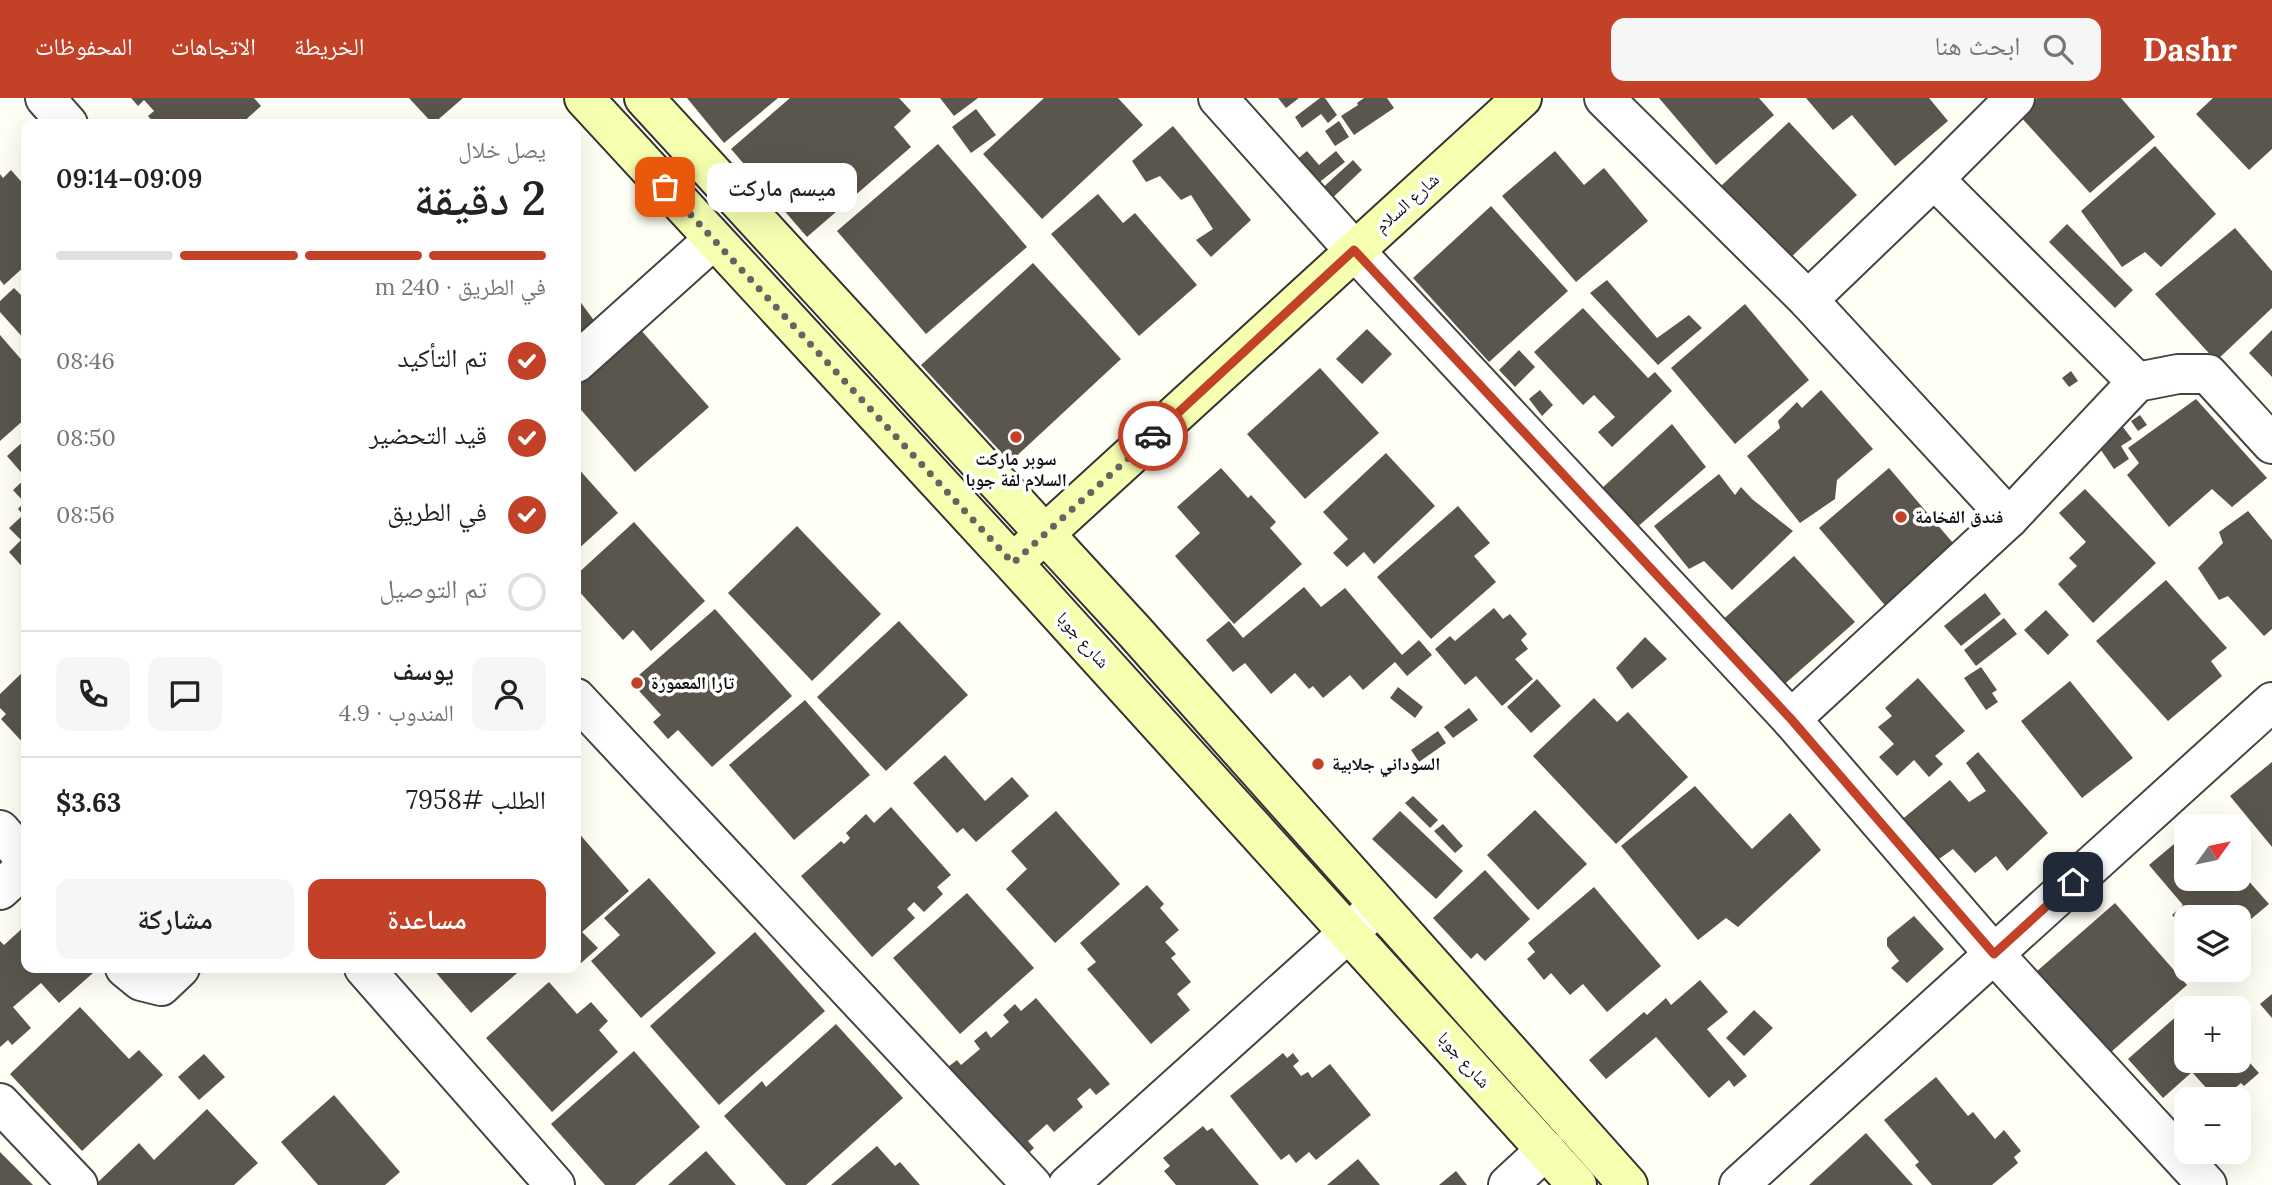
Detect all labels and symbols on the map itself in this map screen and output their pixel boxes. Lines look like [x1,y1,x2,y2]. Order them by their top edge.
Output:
pin [635,157,695,217]
callout: ميسم ماركت [707,162,858,212]
street label: شارع السلام [1370,168,1444,238]
courier [1118,401,1188,471]
marker: سوبر ماركت السلام لفة جوبا [1008,429,1024,445]
place label: سوبر ماركت السلام لفة جوبا [965,447,1067,492]
place label: فندق الفخامة [1915,505,2004,528]
marker: فندق الفخامة [1893,509,1909,525]
street label: شارع جوبا [1052,607,1115,673]
place label: تارا المعمورة [651,671,734,694]
marker: تارا المعمورة [629,675,645,691]
place label: السوداني جلابية [1332,752,1440,778]
marker: السوداني جلابية [1310,756,1326,772]
north arrow [2174,814,2250,891]
pin [2043,852,2103,912]
street label: شارع جوبا [1433,1027,1496,1093]

